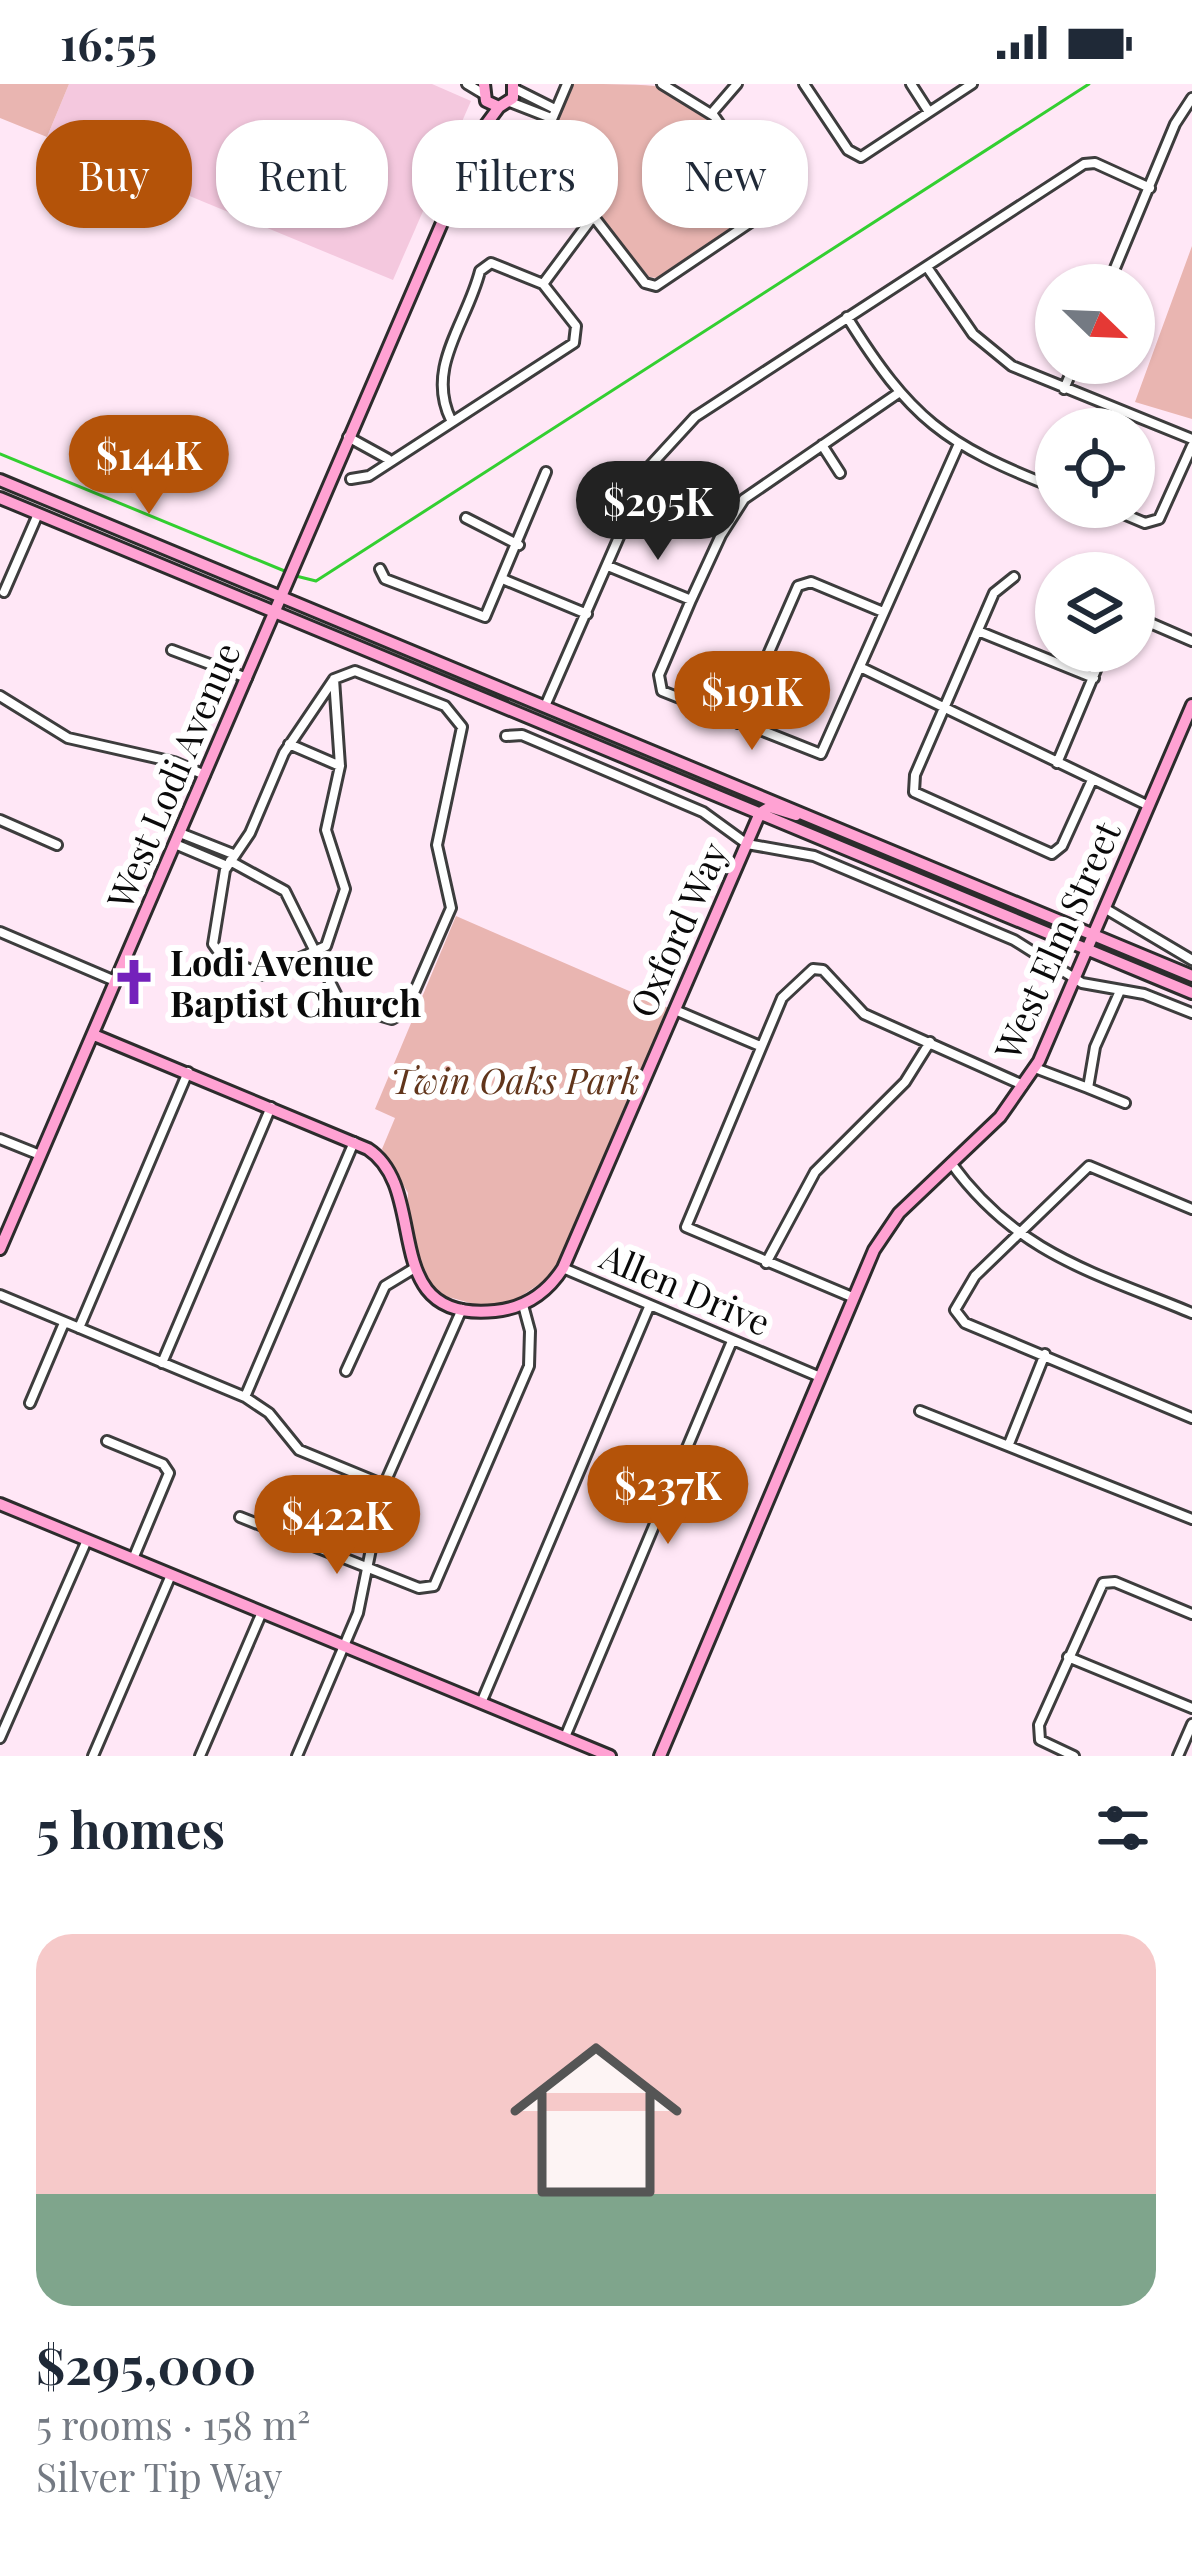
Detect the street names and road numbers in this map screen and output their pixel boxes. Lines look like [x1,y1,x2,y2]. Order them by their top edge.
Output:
street label: West Lodi Avenue [94,635,250,916]
street label: West Elm Street [982,812,1130,1067]
street label: Oxford Way [617,834,737,1024]
street label: Allen Drive [593,1230,778,1345]

